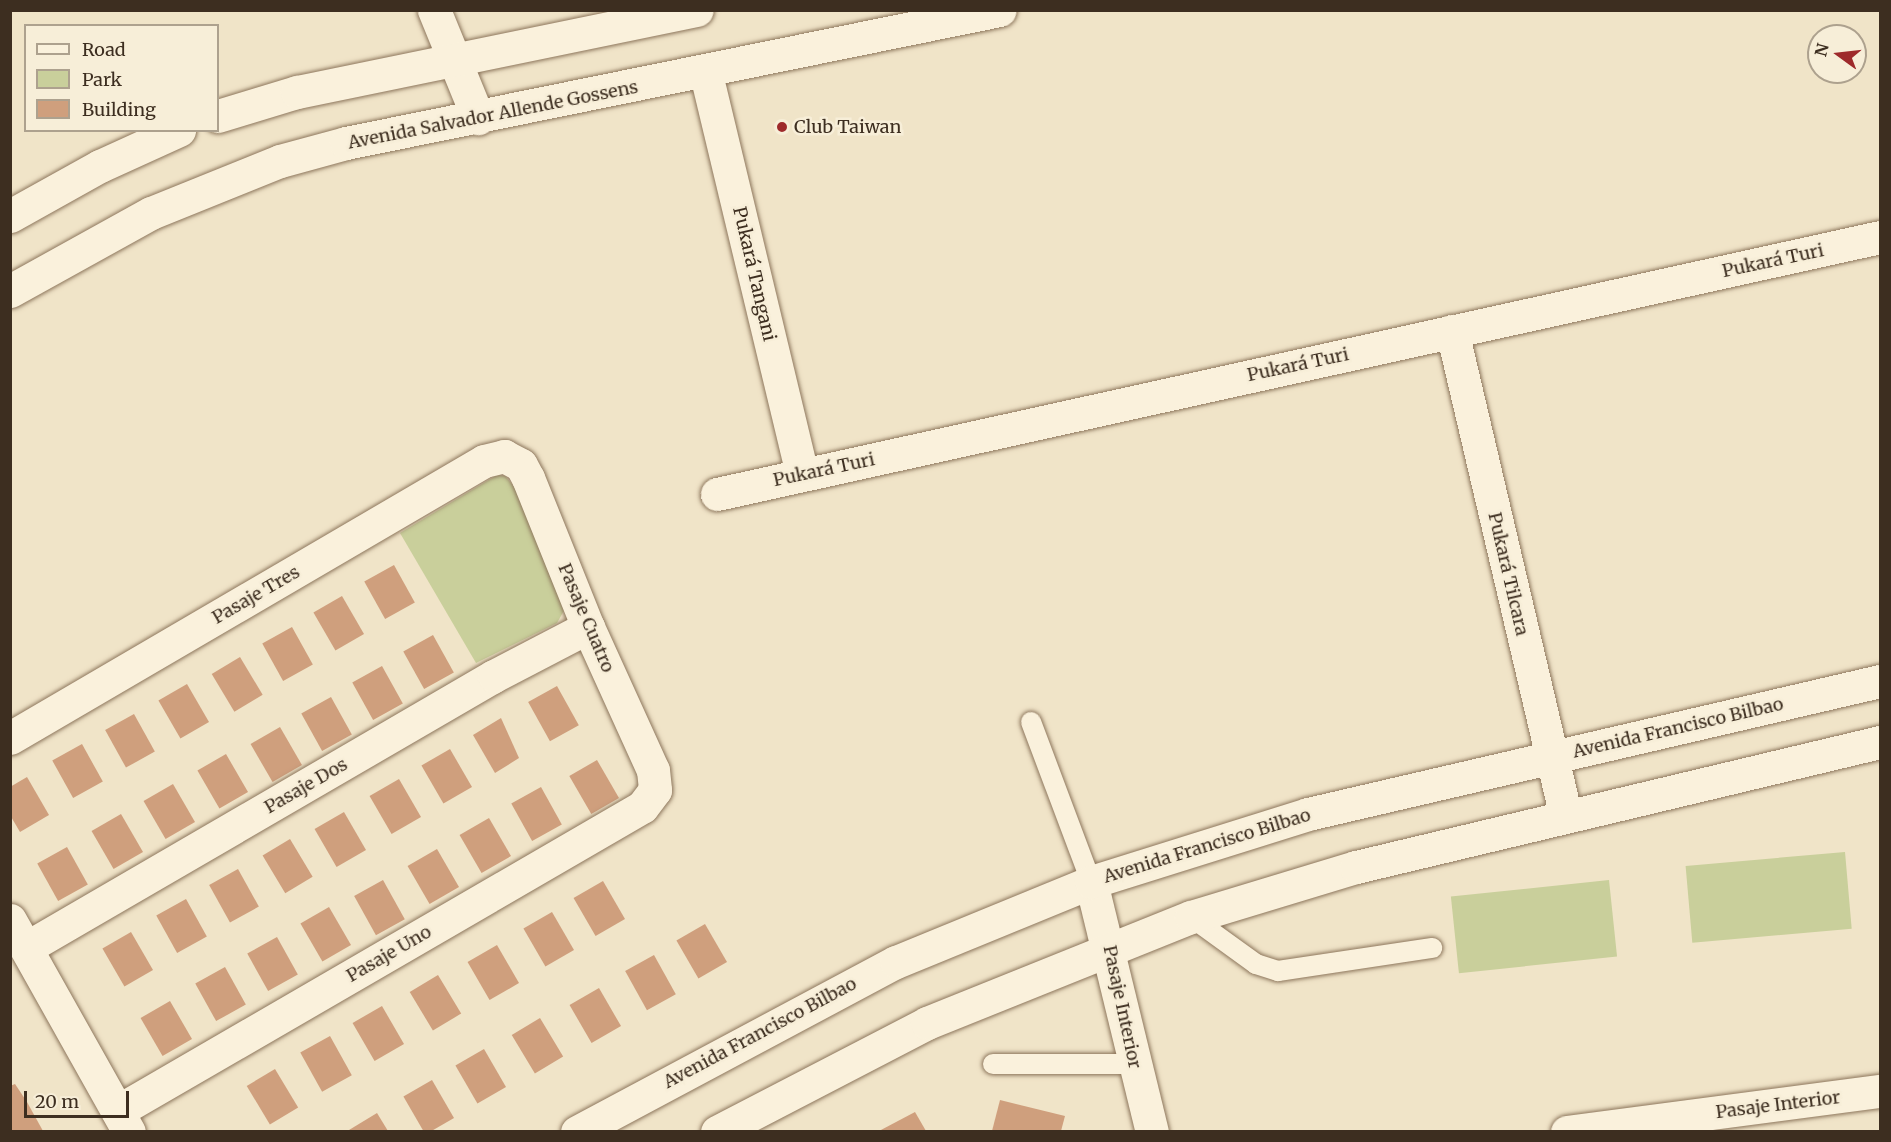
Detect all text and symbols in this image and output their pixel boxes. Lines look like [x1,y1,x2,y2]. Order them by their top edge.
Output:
legend [24,24,219,132]
north arrow [1807,24,1867,84]
text: Road [82,38,126,61]
text: N [1810,41,1833,59]
text: Park [82,68,122,91]
street label: Avenida Salvador Allende Gossens [346,76,640,154]
text: Building [82,98,156,121]
place label: Club Taiwan [794,116,901,138]
marker: Club Taiwan [775,120,789,134]
street label: Pukará Tangani [728,205,780,343]
street label: Pukará Turi [1720,240,1826,282]
street label: Pukará Turi [1245,344,1351,386]
street label: Pukará Turi [771,449,877,491]
street label: Pukará Tilcara [1483,510,1533,638]
street label: Pasaje Cuatro [553,560,619,676]
street label: Pasaje Tres [208,561,304,629]
street label: Avenida Francisco Bilbao [1571,693,1785,763]
street label: Pasaje Dos [261,754,351,818]
street label: Avenida Francisco Bilbao [1101,804,1313,888]
street label: Pasaje Uno [343,921,435,987]
street label: Pasaje Interior [1098,943,1146,1071]
street label: Avenida Francisco Bilbao [660,973,860,1093]
scale bar [27,1079,132,1117]
street label: Pasaje Interior [1715,1087,1841,1123]
text: 20 m [35,1090,79,1113]

